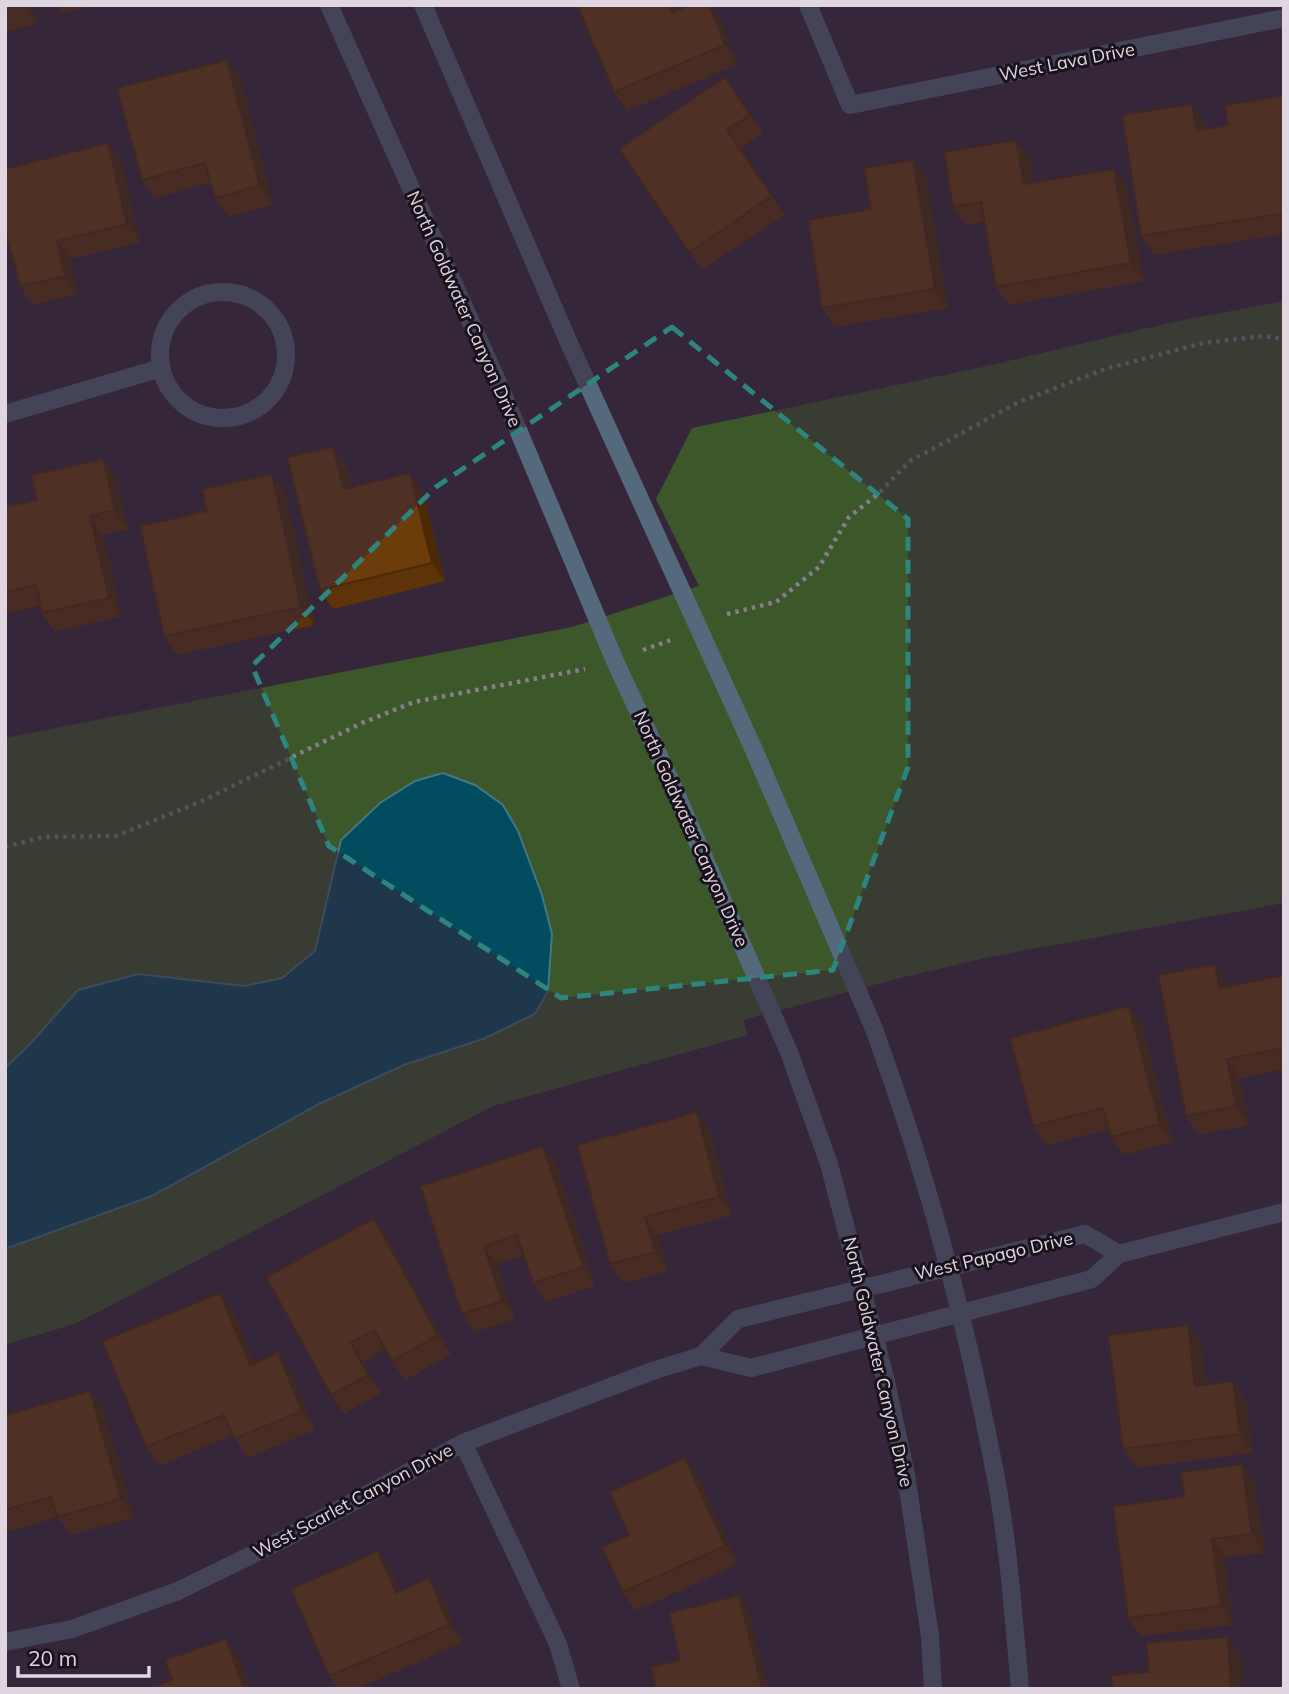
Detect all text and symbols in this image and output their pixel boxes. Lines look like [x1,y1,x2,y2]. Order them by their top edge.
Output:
street label: West Lava Drive [997,37,1137,86]
street label: North Goldwater Canyon Drive [402,187,527,430]
street label: North Goldwater Canyon Drive [629,707,754,950]
street label: West Papago Drive [913,1226,1075,1285]
street label: North Goldwater Canyon Drive [838,1235,918,1489]
street label: West Scarlet Canyon Drive [249,1438,457,1563]
scale bar [18,1634,149,1678]
text: 20 m [28,1645,77,1671]

